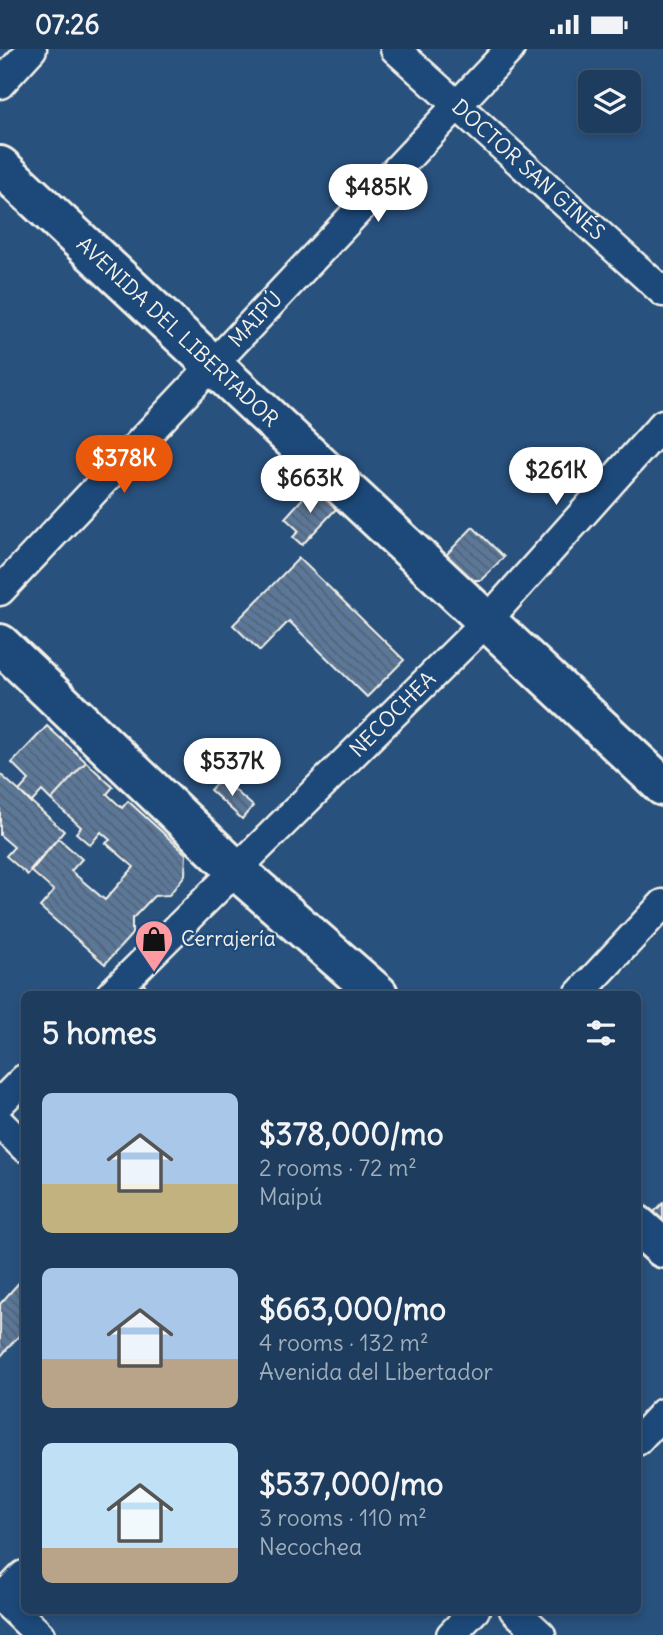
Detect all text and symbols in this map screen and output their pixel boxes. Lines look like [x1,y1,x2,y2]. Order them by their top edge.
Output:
text: 07:26 [35,8,100,41]
map controls [578,70,641,133]
button: layers [578,70,641,133]
street label: DOCTOR SAN GINÉS [446,93,611,246]
pin: $485K [329,165,427,224]
text: $485K [345,172,411,201]
street label: AVENIDA DEL LIBERTADOR [71,231,284,433]
street label: MAIPÚ [223,285,288,353]
pin: $378K [75,435,173,495]
text: $378K [92,443,156,472]
pin: $261K [507,447,605,507]
pin: $663K [261,455,359,515]
text: $261K [525,455,587,484]
text: $663K [277,463,343,492]
street label: NECOCHEA [344,665,441,763]
pin: $537K [183,739,281,798]
text: $537K [200,746,264,775]
shop icon: Cerrajería [133,918,175,973]
place label: Cerrajería [181,925,276,952]
text: 5 homes [42,1014,157,1052]
icon: filters [582,1014,620,1052]
text: $378,000/mo [259,1115,444,1153]
icon: home [98,1121,182,1205]
text: 2 rooms · 72 m² [259,1153,417,1182]
text: Maipú [259,1182,322,1211]
text: $663,000/mo [259,1290,446,1328]
icon: home [98,1296,182,1380]
text: 4 rooms · 132 m² [259,1328,429,1357]
text: Avenida del Libertador [259,1357,493,1386]
text: $537,000/mo [259,1465,443,1503]
icon: home [98,1471,182,1555]
text: 3 rooms · 110 m² [259,1503,427,1532]
text: Necochea [259,1532,362,1561]

